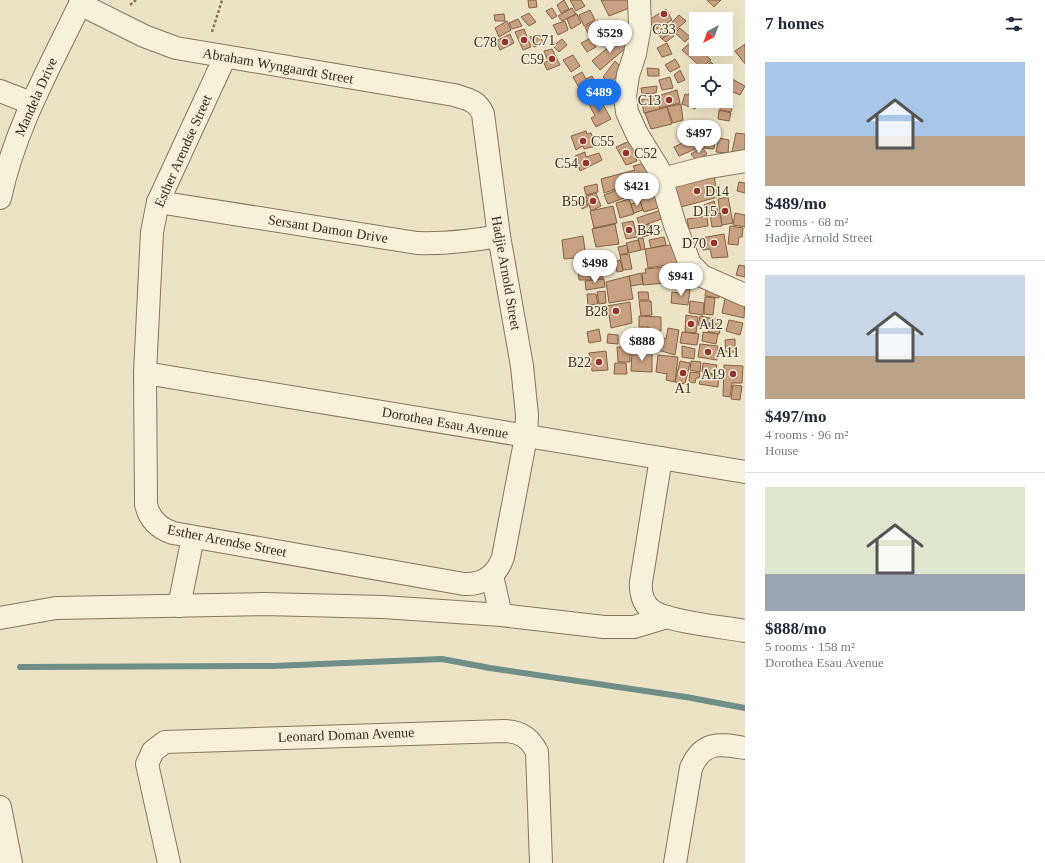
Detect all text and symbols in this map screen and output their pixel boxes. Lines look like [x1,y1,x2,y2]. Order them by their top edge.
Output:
marker: C33 [659,9,669,19]
north arrow [689,12,733,56]
map controls [689,12,733,108]
icon: filters [1003,13,1025,35]
text: 7 homes [765,14,824,33]
pin: $529 [586,20,634,54]
place label: C33 [652,22,676,37]
text: $529 [597,25,623,40]
place label: C71 [532,33,555,48]
place label: C78 [474,35,497,50]
marker: C71 [519,35,529,45]
marker: C78 [500,37,510,47]
street label: Abraham Wyngaardt Street [201,45,355,87]
place label: C59 [521,52,544,67]
marker: C59 [547,54,557,64]
street label: Mandela Drive [12,55,60,139]
button: locate [689,64,733,108]
pin: $489 [575,79,623,113]
text: $489 [586,84,612,99]
icon: home [859,88,931,160]
street label: Esther Arendse Street [151,92,215,209]
place label: C13 [638,93,661,108]
marker: C13 [664,95,674,105]
pin: $497 [675,120,723,154]
text: $497 [686,125,712,140]
place label: C55 [591,134,614,149]
marker: C55 [578,136,588,146]
place label: C52 [634,146,657,161]
marker: C52 [621,148,631,158]
place label: C54 [555,156,578,171]
marker: C54 [581,158,591,168]
pin: $421 [613,173,661,207]
text: $421 [624,178,650,193]
place label: D14 [705,184,729,199]
marker: D14 [692,186,702,196]
place label: B50 [562,194,585,209]
text: $489/mo [765,194,826,213]
marker: B50 [588,196,598,206]
place label: D15 [693,204,717,219]
marker: D15 [720,206,730,216]
street label: Sersant Damon Drive [267,212,389,246]
text: 2 rooms · 68 m² [765,214,848,229]
street label: Hadjie Arnold Street [489,215,523,331]
place label: B43 [637,223,660,238]
marker: B43 [624,225,634,235]
text: Hadjie Arnold Street [765,230,873,245]
place label: D70 [682,236,706,251]
marker: D70 [709,238,719,248]
pin: $498 [571,250,619,284]
text: $498 [582,255,608,270]
pin: $941 [657,263,705,297]
text: $941 [668,268,694,283]
icon: home [859,301,931,373]
place label: B28 [585,304,608,319]
marker: B28 [611,306,621,316]
place label: A12 [699,317,723,332]
marker: A12 [686,319,696,329]
pin: $888 [618,328,666,362]
text: $888 [629,333,655,348]
place label: A11 [716,345,740,360]
marker: A11 [703,347,713,357]
place label: B22 [568,355,591,370]
marker: B22 [594,357,604,367]
place label: A19 [701,367,725,382]
marker: A1 [678,368,688,378]
marker: A19 [728,369,738,379]
place label: A1 [674,381,692,396]
street label: Dorothea Esau Avenue [381,404,509,442]
text: $497/mo [765,407,826,426]
text: 4 rooms · 96 m² [765,427,848,442]
text: House [765,443,798,458]
icon: home [859,513,931,585]
street label: Esther Arendse Street [166,522,288,560]
text: $888/mo [765,619,826,638]
text: 5 rooms · 158 m² [765,639,855,654]
text: Dorothea Esau Avenue [765,655,884,670]
street label: Leonard Doman Avenue [277,725,415,745]

